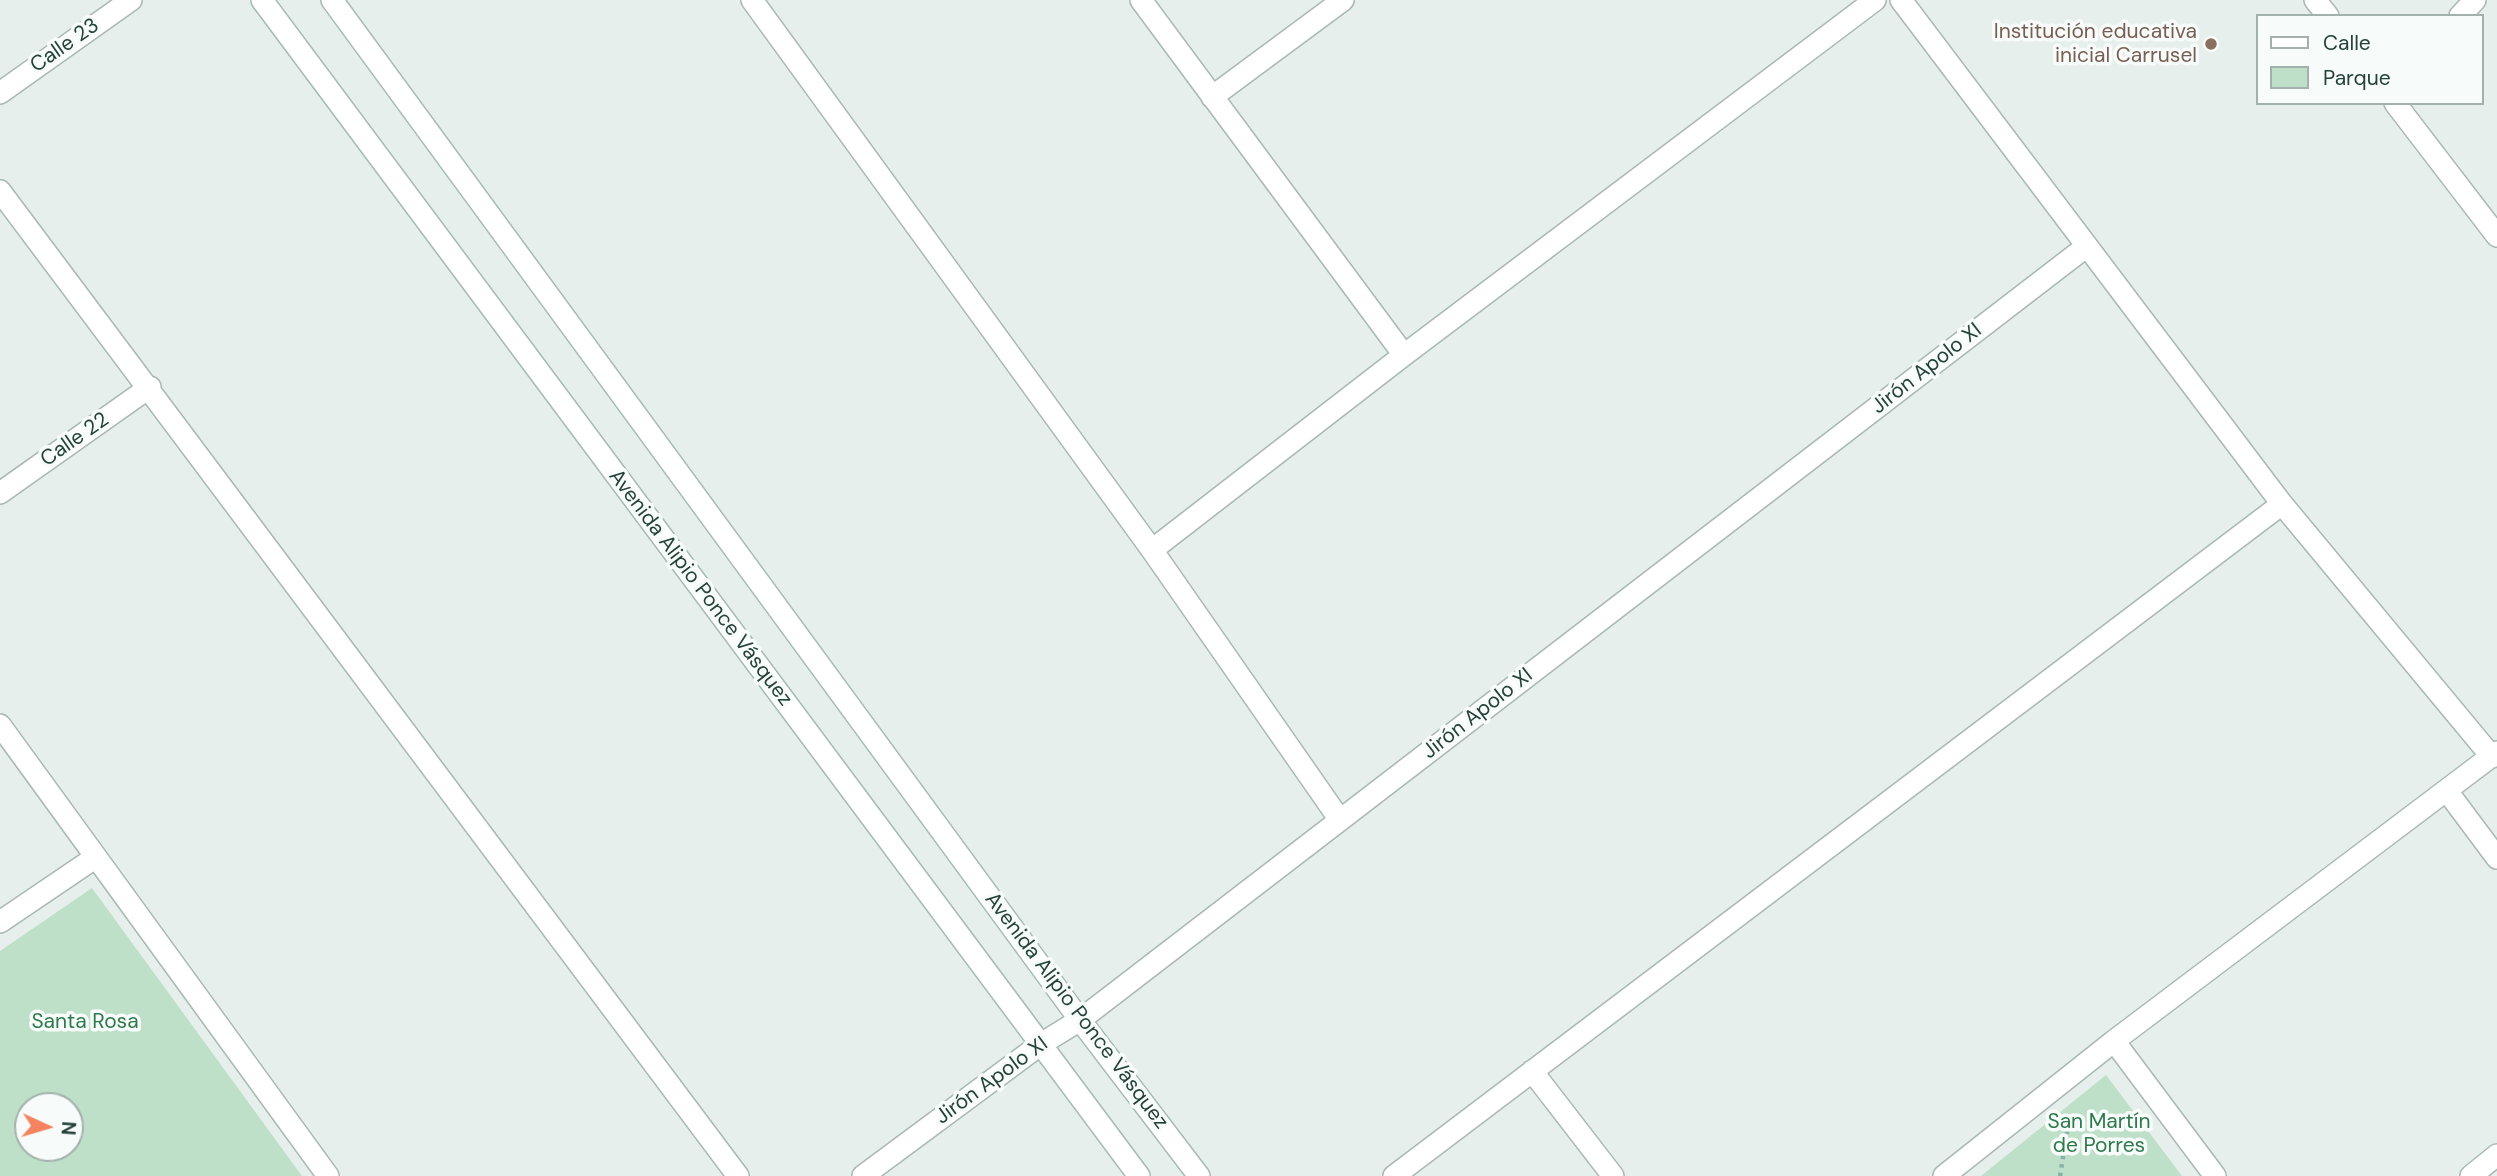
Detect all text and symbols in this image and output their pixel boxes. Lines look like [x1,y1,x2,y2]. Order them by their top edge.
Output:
street label: Calle 23 [26,13,104,79]
legend [2256,14,2483,105]
place label: Institución educativa inicial Carrusel [1994,19,2197,69]
text: Calle [2323,29,2371,57]
marker: Institución educativa inicial Carrusel [2203,36,2219,52]
text: Parque [2323,64,2391,92]
street label: Jirón Apolo XI [1867,318,1987,420]
street label: Calle 22 [36,407,114,473]
street label: Avenida Alipio Ponce Vásquez [603,465,797,711]
street label: Jirón Apolo XI [1418,663,1538,765]
street label: Avenida Alipio Ponce Vásquez [979,888,1173,1134]
park label: Santa Rosa [31,1009,139,1035]
street label: Jirón Apolo XI [931,1032,1053,1130]
north arrow [14,1092,84,1162]
park label: San Martín de Porres [2047,1109,2151,1159]
text: N [56,1121,81,1136]

